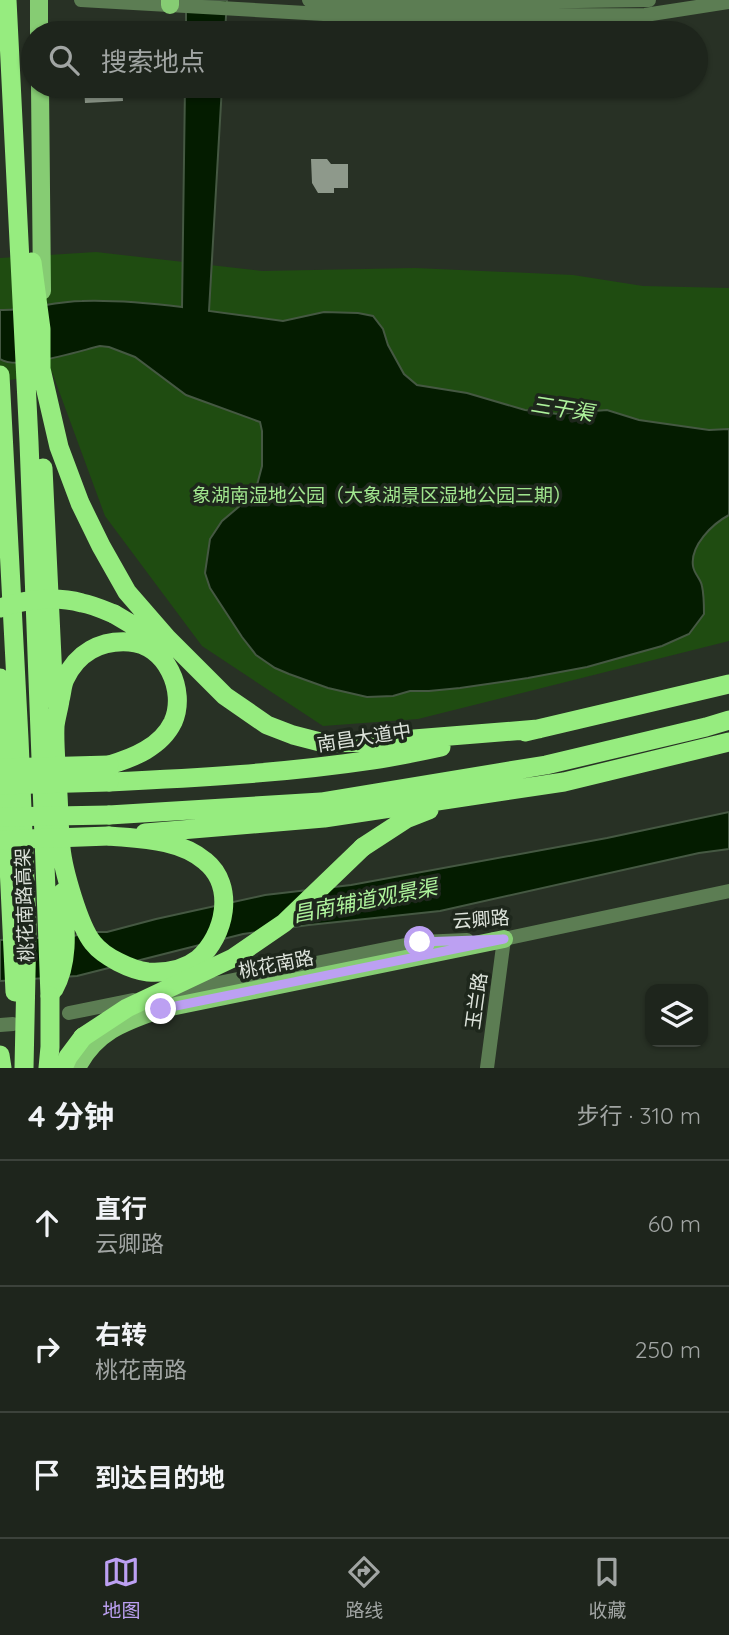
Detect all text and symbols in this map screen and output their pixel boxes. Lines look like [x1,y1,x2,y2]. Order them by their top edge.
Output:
search box [21,21,708,98]
icon: search [45,41,83,79]
text: 搜索地点 [101,45,205,78]
water label: 三干渠 [529,390,598,426]
park label: 象湖南湿地公园（大象湖景区湿地公园三期） [192,483,572,507]
street label: 南昌大道中 [315,718,413,756]
street label: 桃花南路高架 [10,848,38,962]
water label: 昌南辅道观景渠 [290,873,442,927]
street label: 云卿路 [452,905,510,933]
route start [404,926,435,957]
street label: 桃花南路 [236,945,316,983]
street label: 玉兰路 [460,971,492,1031]
map controls [645,984,708,1047]
button: layers [645,984,708,1047]
route end [145,993,176,1024]
text: 4 分钟 [28,1097,114,1135]
text: 步行 · 310 m [576,1101,701,1130]
text: 直行 [95,1192,147,1225]
icon: ahead [28,1204,66,1242]
text: 60 m [648,1209,701,1238]
text: 云卿路 [95,1229,164,1258]
text: 右转 [95,1318,147,1351]
icon: right [28,1330,66,1368]
text: 250 m [635,1335,701,1364]
text: 桃花南路 [95,1355,187,1384]
icon: arrive [28,1456,66,1494]
text: 到达目的地 [95,1461,225,1494]
tab: 地图 [102,1553,141,1622]
tab: 路线 [345,1553,384,1622]
tab: 收藏 [588,1553,627,1622]

